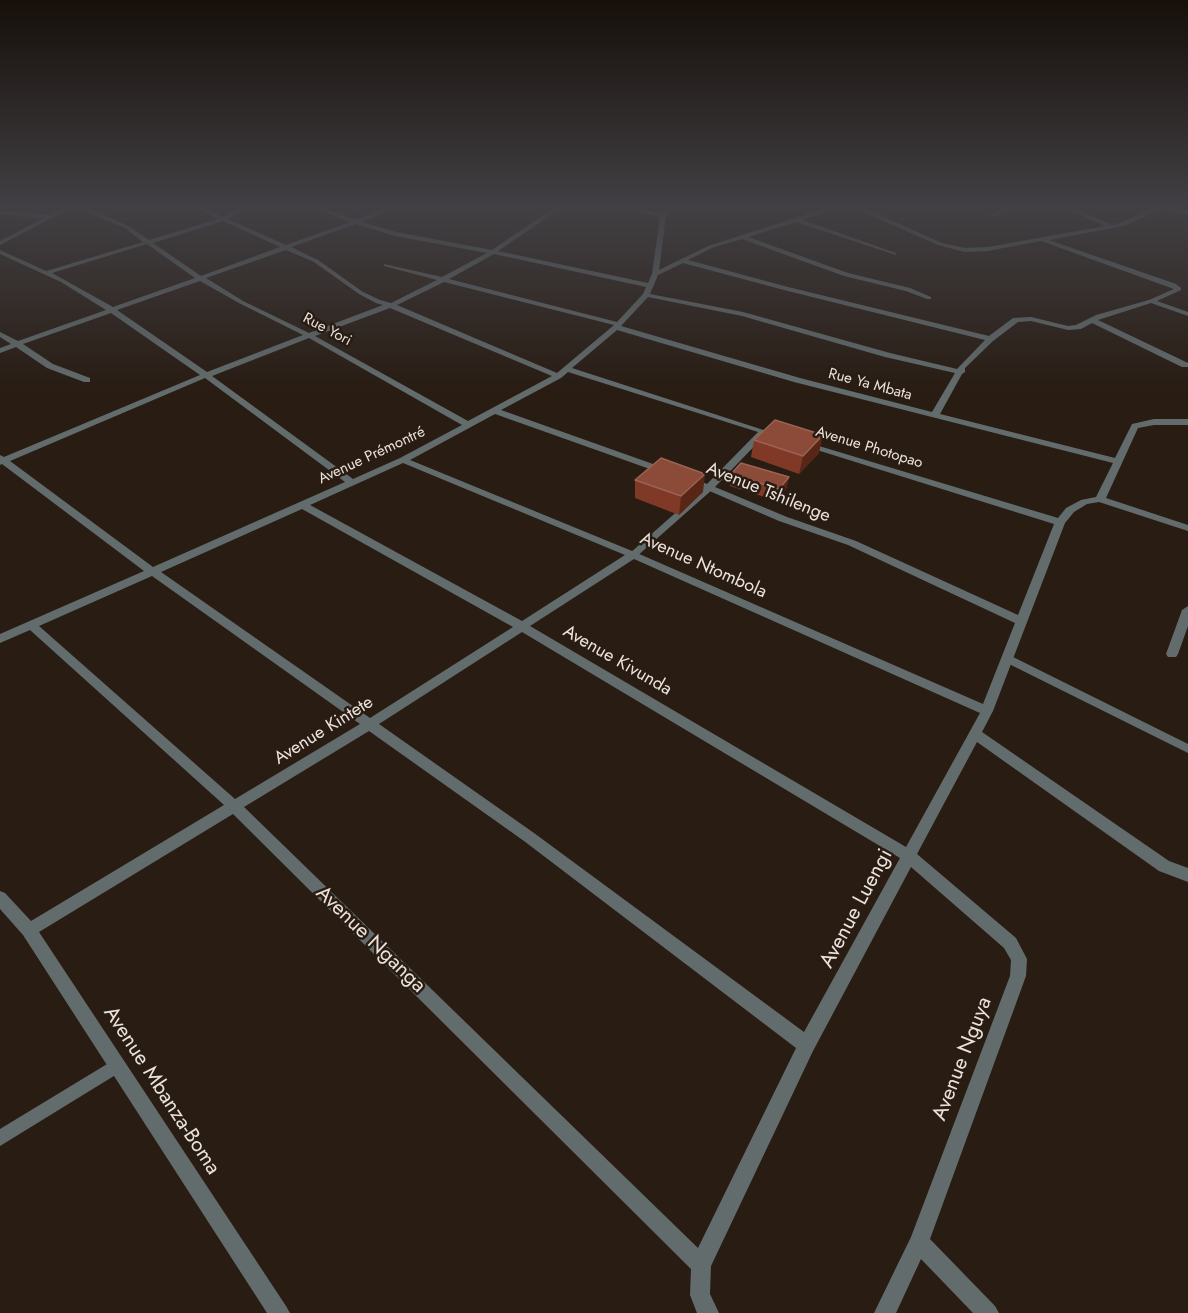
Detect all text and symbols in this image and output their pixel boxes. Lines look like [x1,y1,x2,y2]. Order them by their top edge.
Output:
street label: Rue Yori [300,310,354,350]
street label: Rue Ya Mbata [826,365,914,405]
street label: Avenue Prémontré [316,423,428,489]
street label: Avenue Photopao [813,423,925,473]
street label: Avenue Tshilenge [703,458,833,528]
street label: Avenue Ntombola [636,528,770,604]
street label: Avenue Kivunda [559,621,675,701]
street label: Avenue Kintete [270,692,378,770]
street label: Avenue Luengi [815,845,899,973]
street label: Avenue Nganga [310,881,430,999]
street label: Avenue Nguya [928,994,998,1124]
street label: Avenue Mbanza-Boma [97,1002,225,1180]

